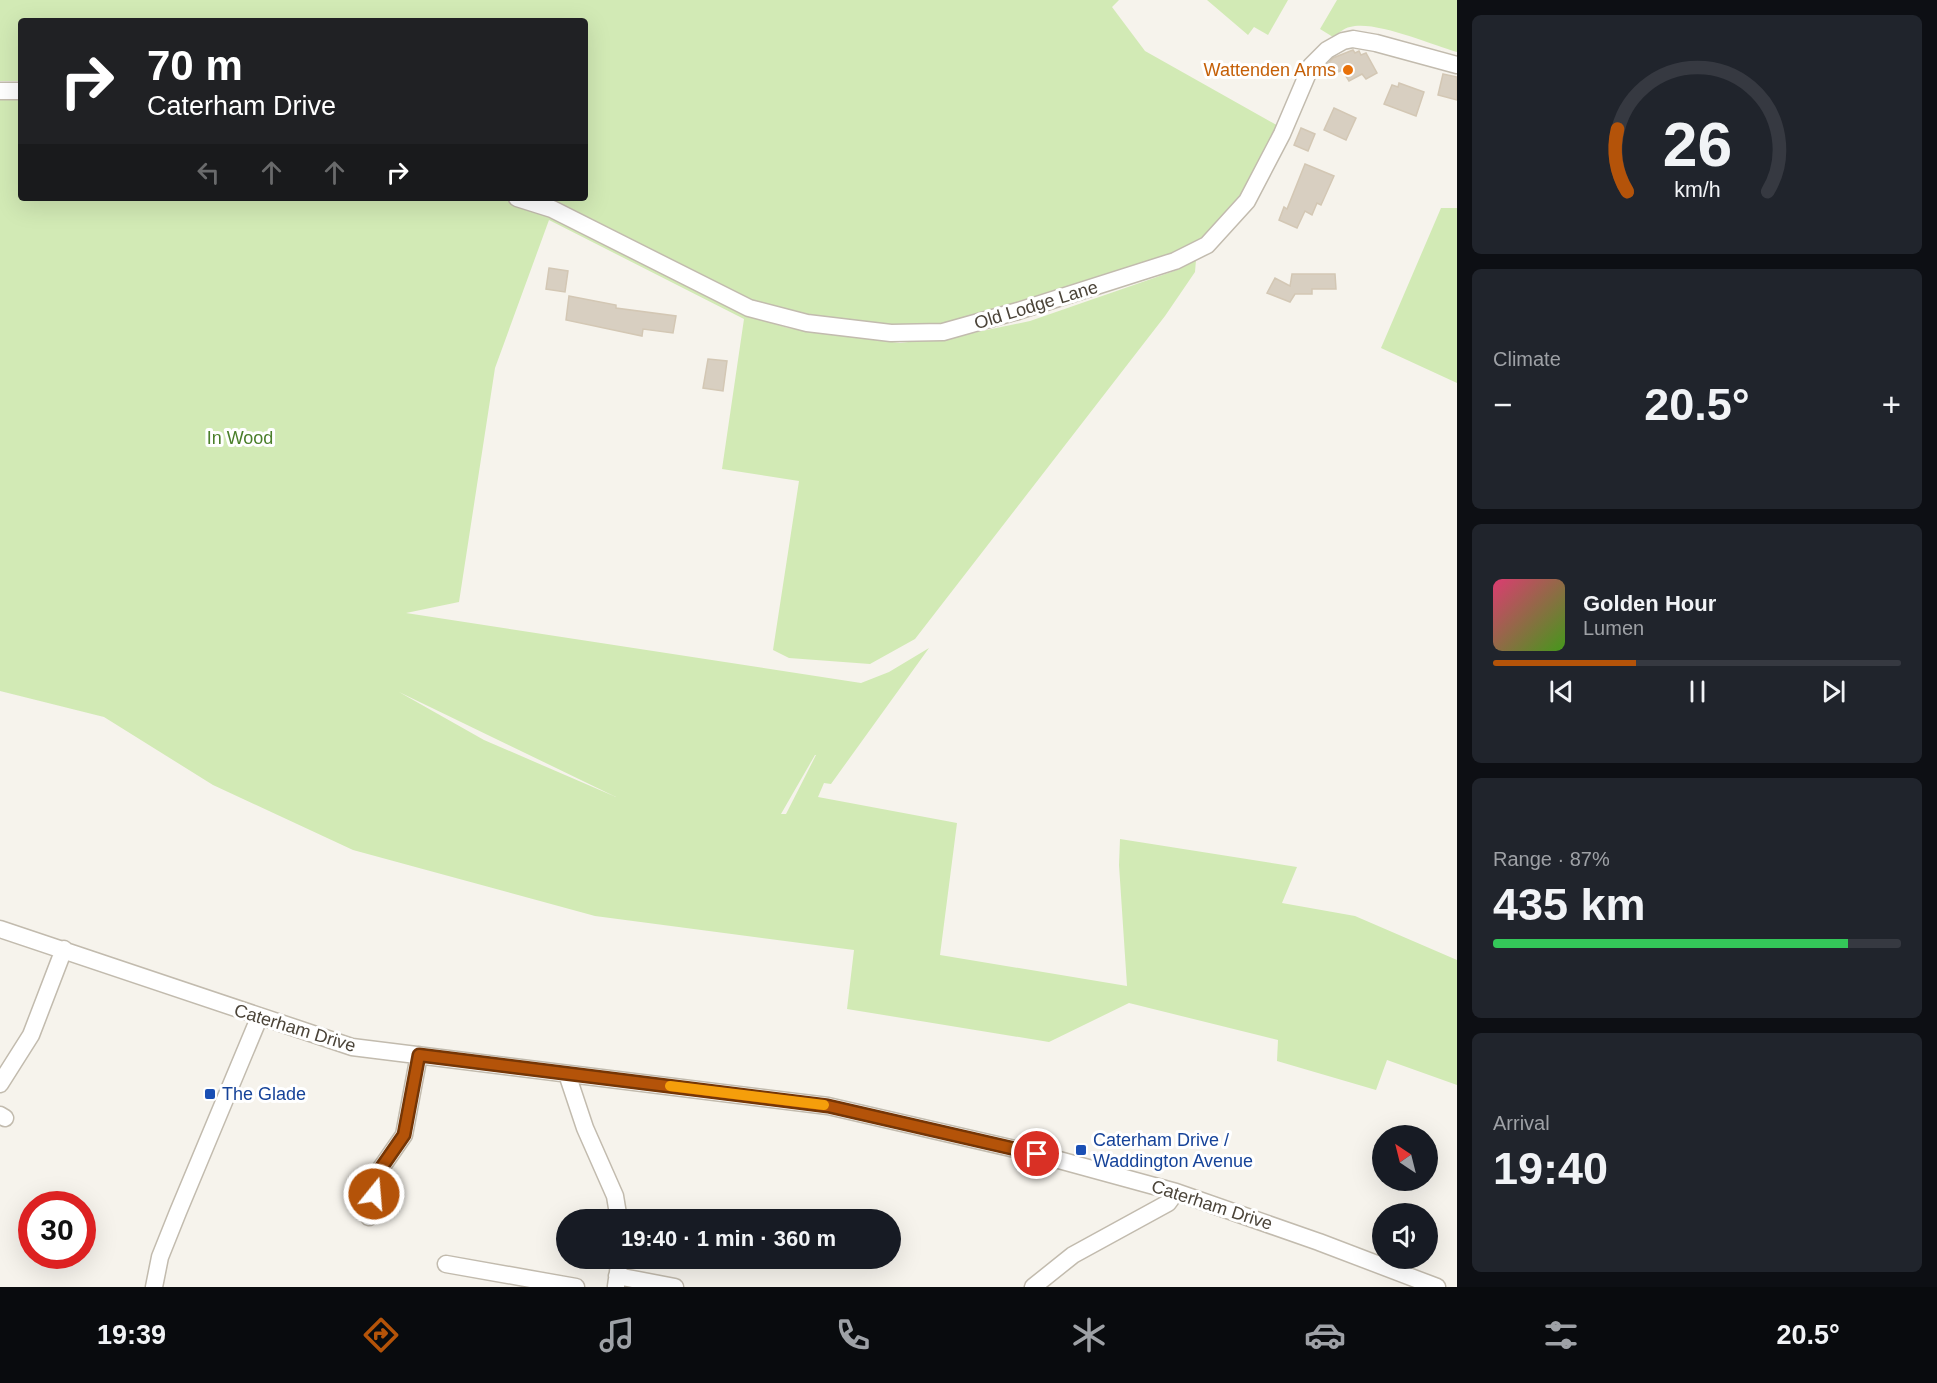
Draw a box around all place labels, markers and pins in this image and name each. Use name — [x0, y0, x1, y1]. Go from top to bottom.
place label: Wattenden Arms — [1204, 60, 1336, 80]
marker: Wattenden Arms — [1341, 63, 1355, 77]
place label: The Glade — [222, 1084, 306, 1104]
marker: The Glade — [203, 1087, 217, 1101]
pin — [1011, 1128, 1062, 1179]
place label: Caterham Drive / Waddington Avenue — [1093, 1130, 1253, 1171]
marker: Caterham Drive / Waddington Avenue — [1074, 1143, 1088, 1157]

